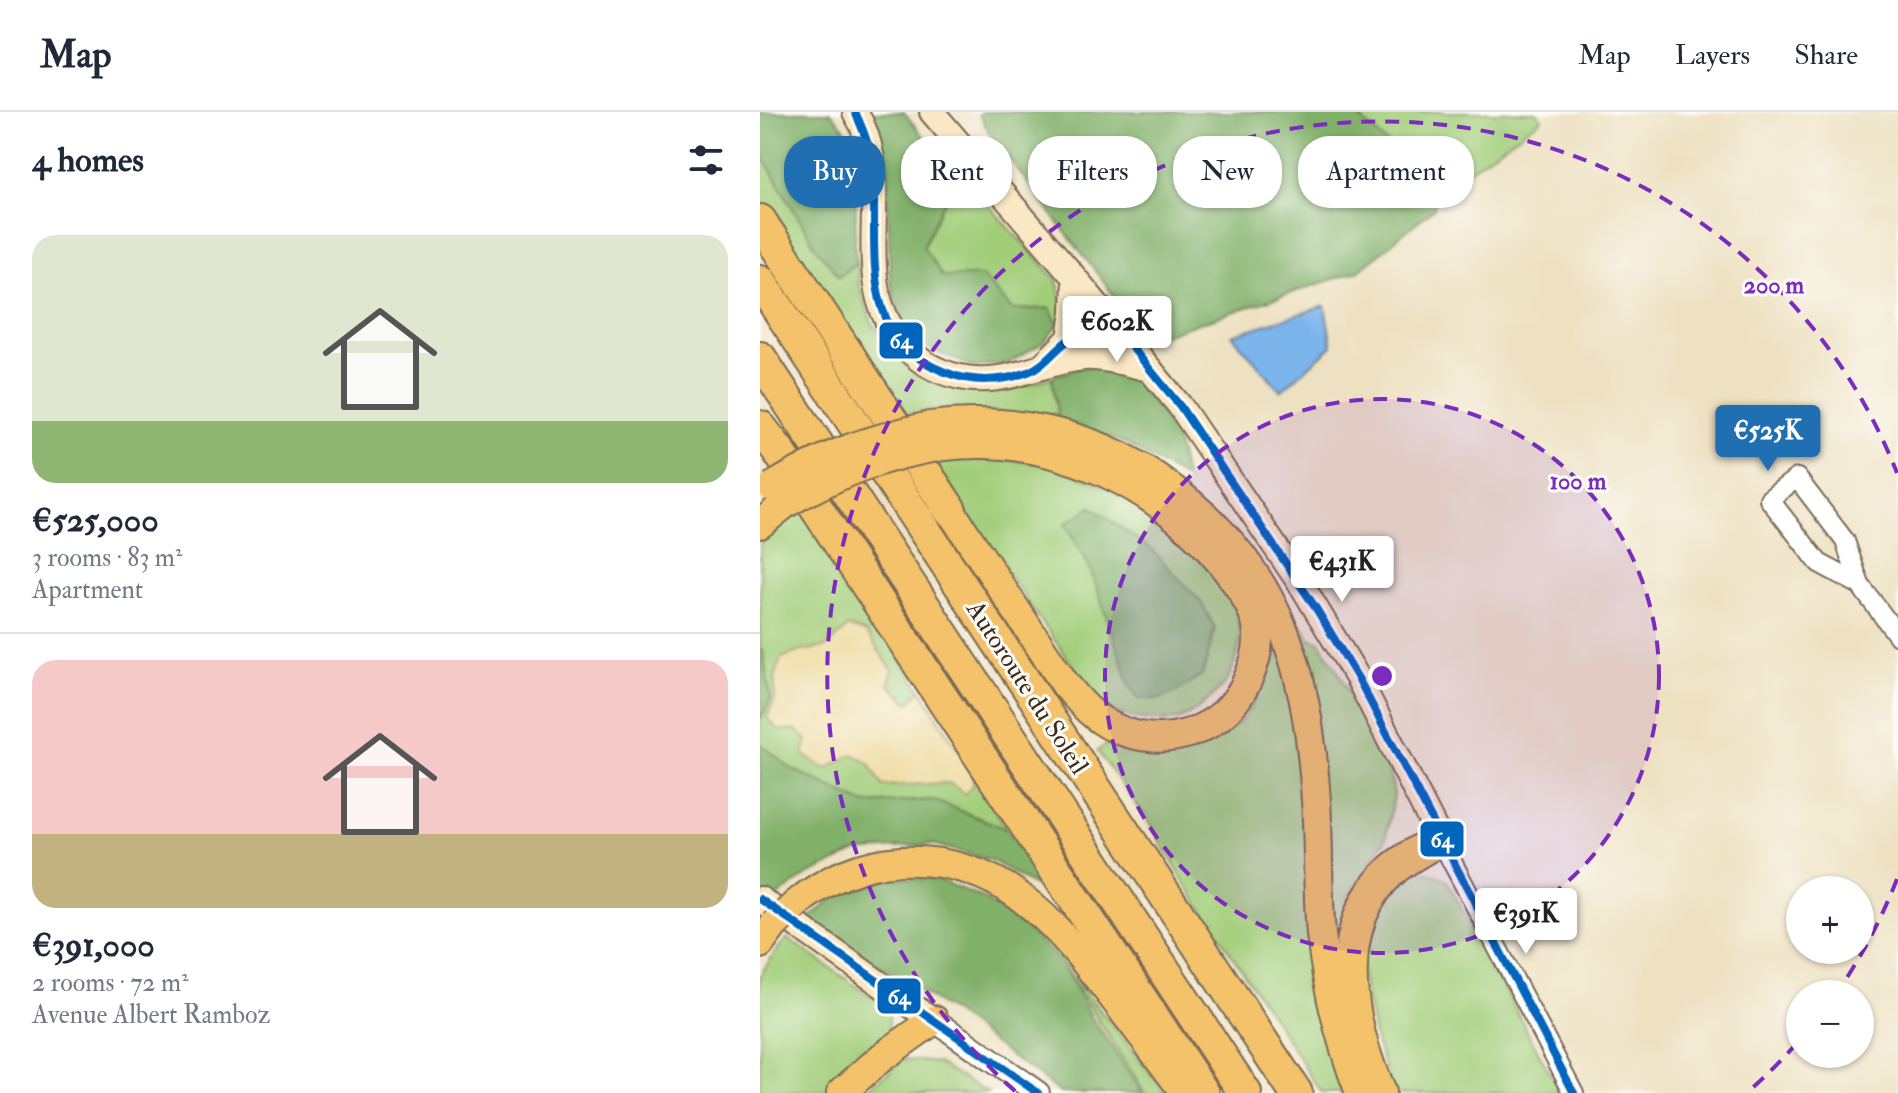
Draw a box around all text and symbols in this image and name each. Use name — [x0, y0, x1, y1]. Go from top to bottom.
text: Map — [40, 31, 111, 79]
text: Map — [1578, 38, 1631, 73]
text: Layers — [1675, 38, 1750, 73]
text: Share — [1794, 38, 1858, 73]
chip: Buy — [784, 136, 885, 208]
chip: Rent — [901, 136, 1012, 208]
chip: Filters — [1028, 136, 1157, 208]
chip: New — [1173, 136, 1282, 208]
chip: Apartment — [1298, 136, 1474, 208]
icon: filters — [684, 138, 728, 182]
text: 4 homes — [32, 139, 144, 182]
text: 200 m — [1744, 270, 1805, 301]
icon: home — [308, 287, 452, 431]
pin: €602K — [1061, 296, 1173, 364]
text: €602K — [1081, 306, 1154, 338]
line badge: 64 — [878, 321, 924, 360]
text: 64 — [890, 327, 915, 355]
pin: €525K — [1712, 405, 1824, 473]
text: €525K — [1733, 415, 1803, 447]
text: 100 m — [1550, 466, 1607, 497]
text: €525,000 — [32, 499, 159, 542]
pin: €431K — [1286, 536, 1398, 604]
text: 3 rooms · 83 m² — [32, 542, 182, 574]
text: €431K — [1309, 546, 1375, 578]
text: Apartment — [32, 574, 143, 606]
street label: Autoroute du Soleil — [959, 594, 1095, 781]
centre of rings — [1368, 662, 1396, 690]
icon: home — [308, 712, 452, 856]
line badge: 64 — [1419, 820, 1465, 858]
text: 64 — [1431, 826, 1456, 854]
map controls — [1786, 876, 1874, 1068]
button: + — [1786, 876, 1874, 964]
pin: €391K — [1470, 888, 1582, 956]
text: €391K — [1493, 898, 1559, 930]
text: €391,000 — [32, 924, 155, 967]
text: 2 rooms · 72 m² — [32, 967, 189, 999]
line badge: 64 — [876, 977, 922, 1015]
button: − — [1786, 980, 1874, 1068]
text: 64 — [888, 983, 913, 1011]
text: Avenue Albert Ramboz — [32, 999, 270, 1031]

